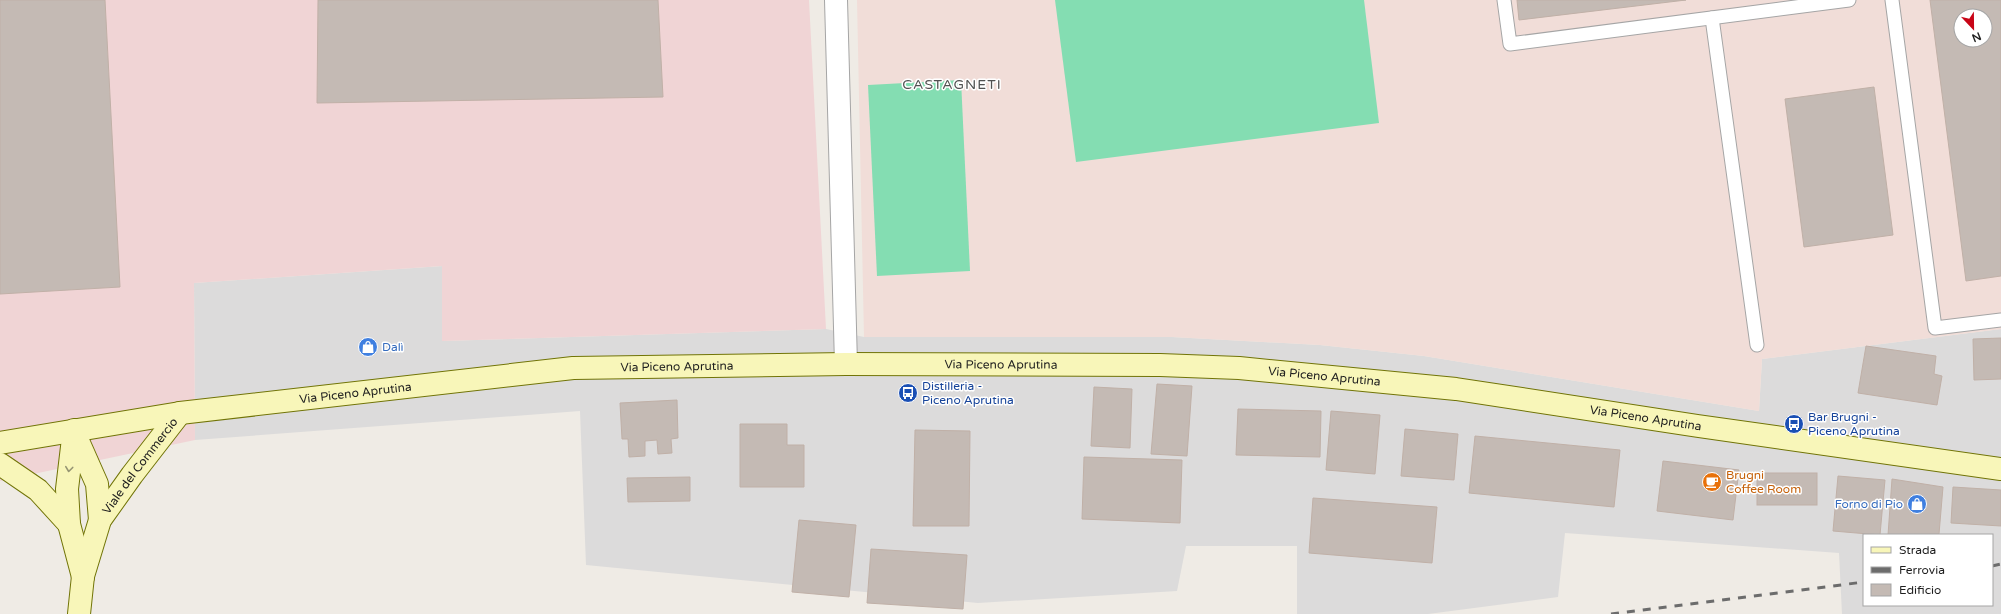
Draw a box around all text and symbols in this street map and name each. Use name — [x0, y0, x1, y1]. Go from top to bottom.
north arrow — [1953, 8, 1993, 48]
text: N — [1970, 29, 1983, 44]
district label: CASTAGNETI — [902, 76, 1002, 93]
shop icon: Dalì — [357, 336, 379, 358]
place label: Dalì — [382, 340, 404, 354]
street label: Via Piceno Aprutina — [944, 357, 1057, 372]
street label: Via Piceno Aprutina — [620, 359, 734, 374]
street label: Via Piceno Aprutina — [1268, 364, 1381, 389]
place label: Distilleria - Piceno Aprutina — [922, 379, 1014, 407]
street label: Via Piceno Aprutina — [298, 380, 412, 406]
bus stop icon: Distilleria - Piceno Aprutina — [897, 382, 919, 404]
street label: Via Piceno Aprutina — [1589, 403, 1702, 433]
place label: Bar Brugni - Piceno Aprutina — [1808, 410, 1900, 438]
bus stop icon: Bar Brugni - Piceno Aprutina — [1783, 413, 1805, 435]
street label: Viale del Commercio — [99, 415, 181, 517]
one-way arrow — [65, 466, 74, 472]
place label: Brugni Coffee Room — [1726, 468, 1801, 496]
cafe icon: Brugni Coffee Room — [1701, 471, 1723, 493]
shop icon: Forno di Pio — [1906, 493, 1928, 515]
place label: Forno di Pio — [1835, 497, 1903, 511]
legend — [1863, 534, 1993, 606]
text: Strada — [1899, 543, 1936, 557]
text: Ferrovia — [1899, 563, 1945, 577]
text: Edificio — [1899, 583, 1941, 597]

